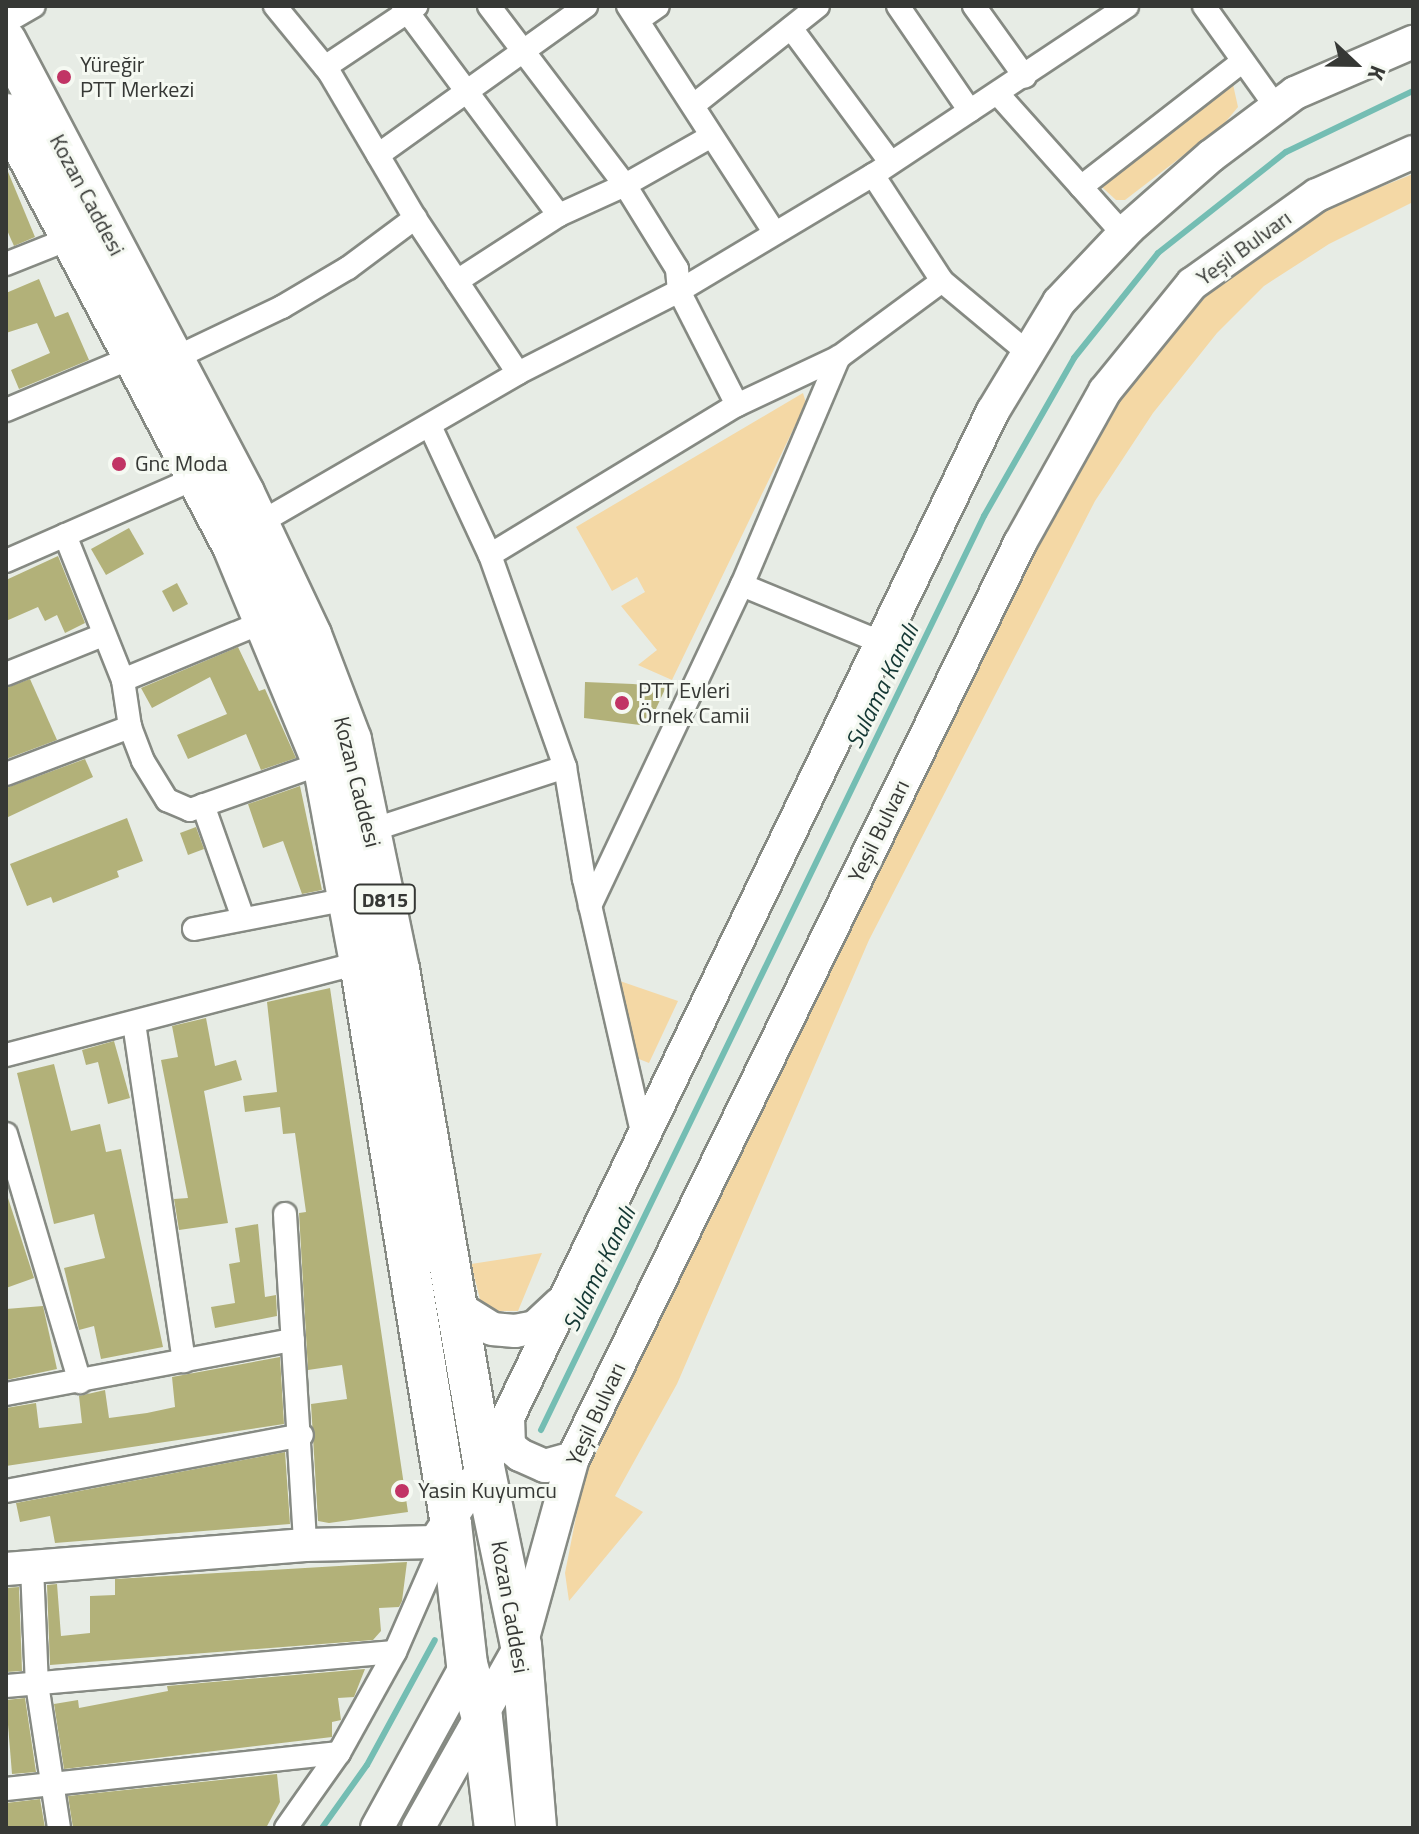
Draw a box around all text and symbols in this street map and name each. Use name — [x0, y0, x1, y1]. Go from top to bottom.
north arrow — [1315, 24, 1395, 104]
place label: Yüreğir PTT Merkezi — [80, 51, 194, 102]
text: K — [1359, 61, 1395, 85]
marker: Yüreğir PTT Merkezi — [55, 68, 73, 86]
street label: Kozan Caddesi — [44, 130, 130, 260]
street label: Yeşil Bulvarı — [1192, 205, 1296, 291]
place label: Gnc Moda — [135, 451, 227, 477]
marker: Gnc Moda — [110, 455, 128, 473]
water label: Sulama Kanalı — [839, 619, 925, 753]
place label: PTT Evleri Örnek Camii — [638, 677, 749, 728]
marker: PTT Evleri Örnek Camii — [613, 694, 631, 712]
street label: Kozan Caddesi — [328, 714, 386, 850]
street label: Yeşil Bulvarı — [843, 776, 915, 886]
road number: D815 — [353, 883, 417, 915]
water label: Sulama Kanalı — [556, 1202, 642, 1336]
street label: Yeşil Bulvarı — [561, 1358, 631, 1470]
place label: Yasin Kuyumcu — [418, 1478, 557, 1504]
marker: Yasin Kuyumcu — [393, 1482, 411, 1500]
street label: Kozan Caddesi — [485, 1539, 535, 1675]

